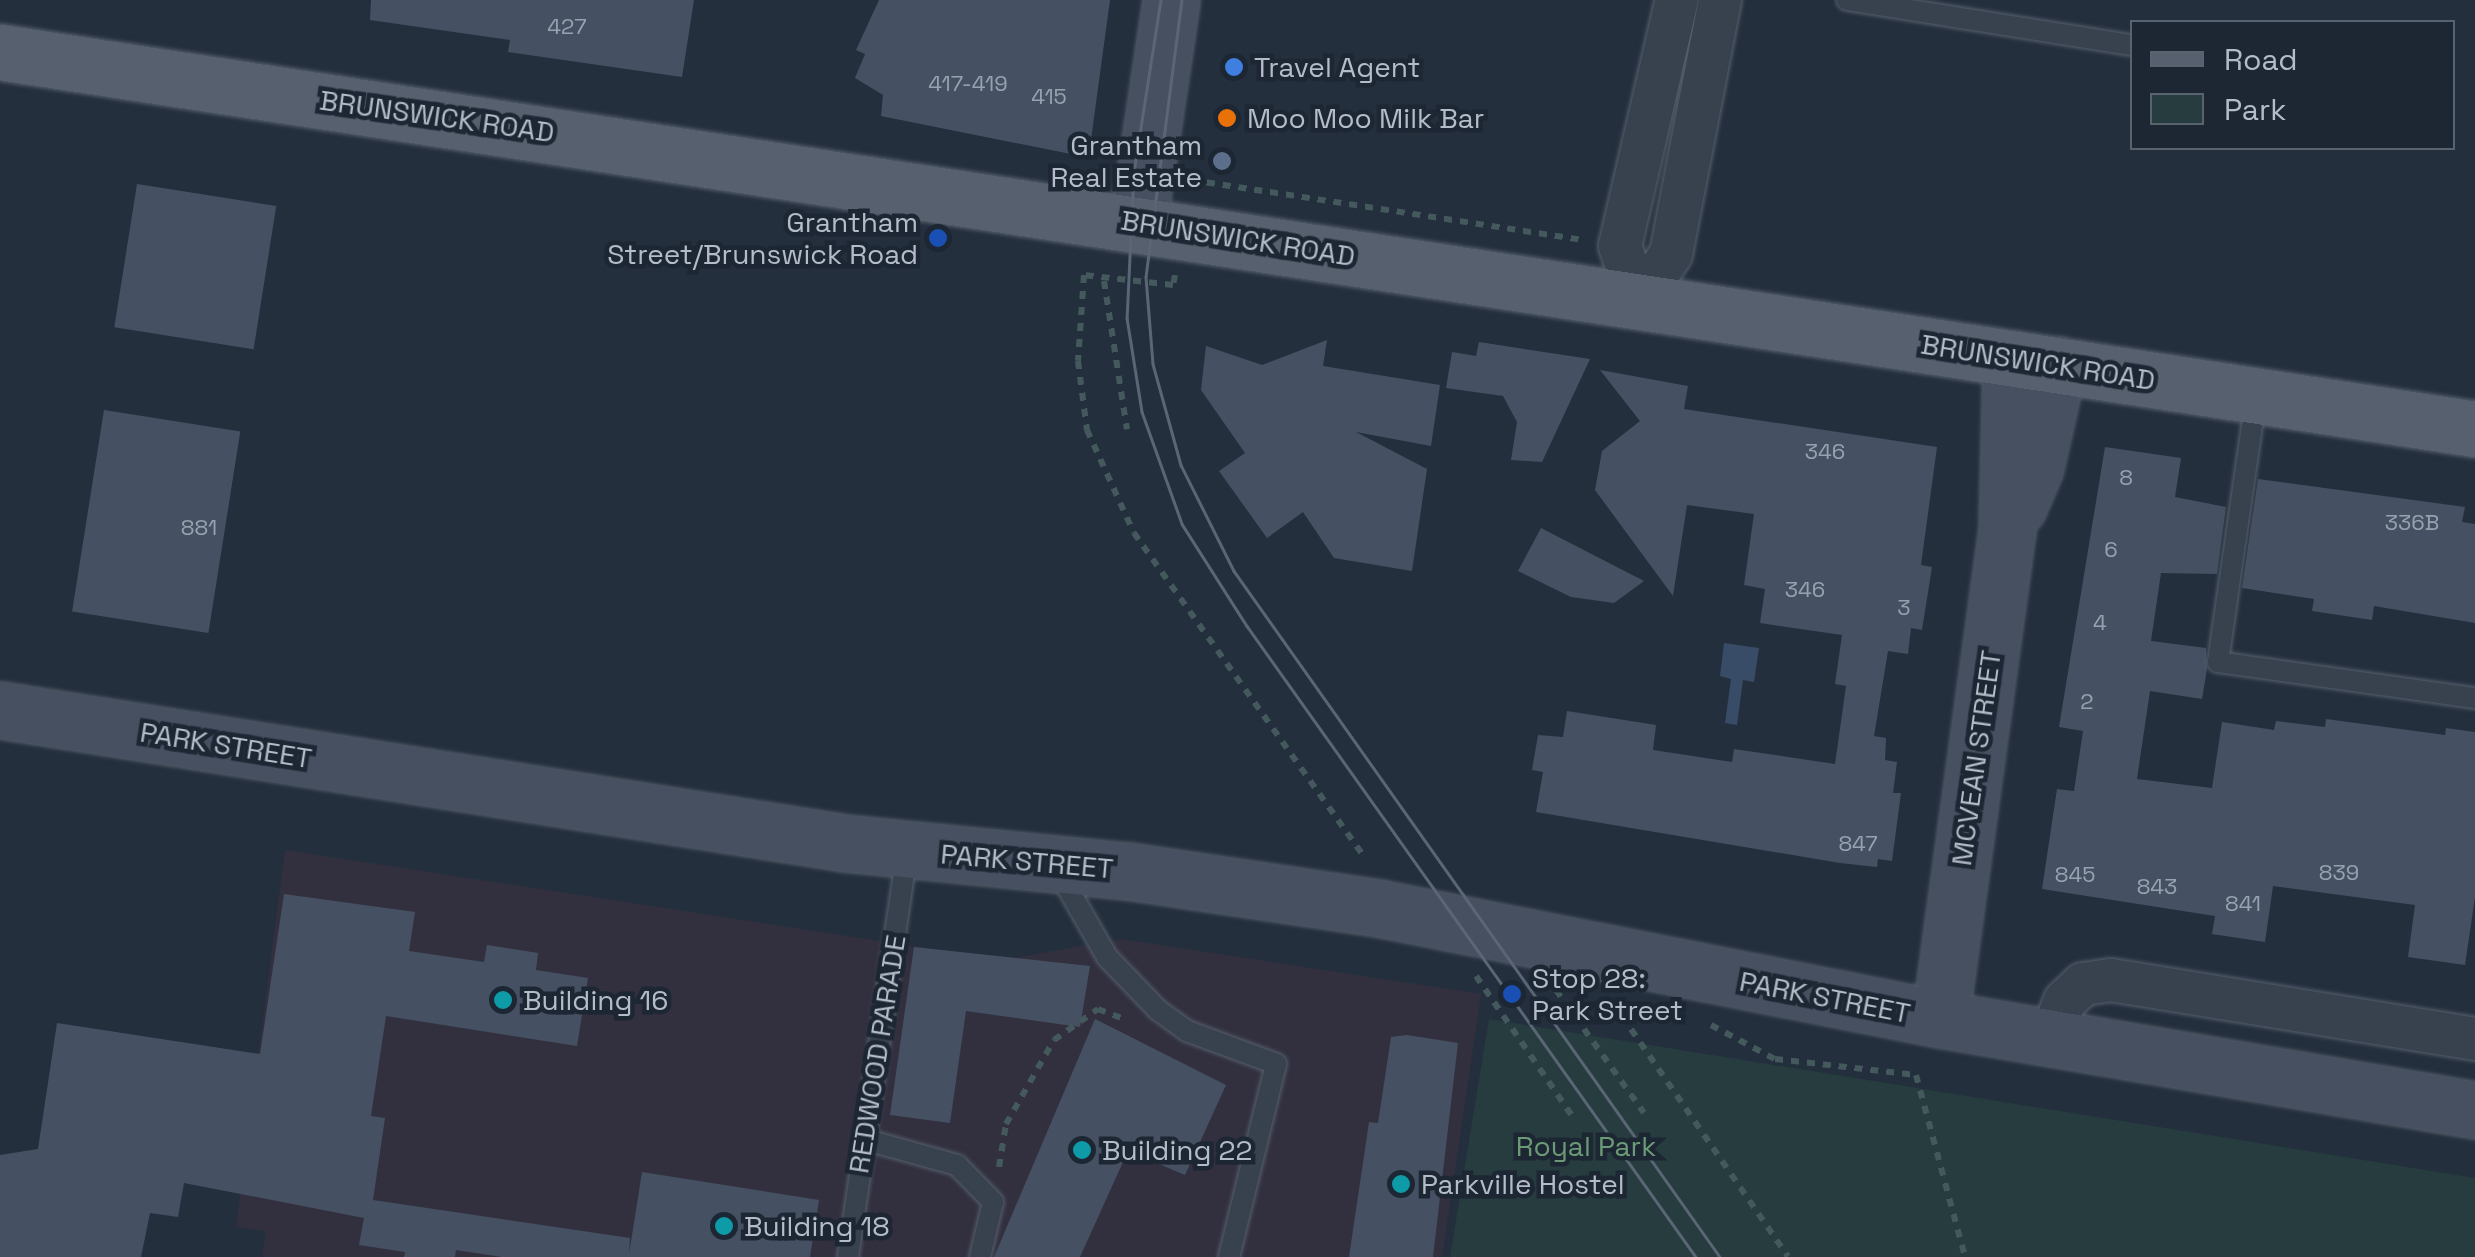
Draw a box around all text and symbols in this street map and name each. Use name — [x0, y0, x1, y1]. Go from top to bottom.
house number: 427 — [547, 14, 587, 40]
legend — [2130, 20, 2455, 150]
text: Road — [2224, 40, 2298, 79]
place label: Travel Agent — [1254, 50, 1421, 84]
marker: Travel Agent — [1223, 56, 1245, 78]
house number: 417-419 — [928, 71, 1008, 97]
street label: BRUNSWICK ROAD — [318, 83, 556, 149]
house number: 415 — [1031, 84, 1067, 110]
text: Park — [2224, 90, 2286, 129]
place label: Moo Moo Milk Bar — [1247, 101, 1484, 135]
marker: Moo Moo Milk Bar — [1216, 107, 1238, 129]
place label: Grantham Real Estate — [1050, 128, 1202, 194]
marker: Grantham Real Estate — [1211, 150, 1233, 172]
street label: BRUNSWICK ROAD — [1119, 203, 1357, 273]
place label: Grantham Street/Brunswick Road — [607, 205, 918, 271]
marker: Grantham Street/Brunswick Road — [927, 227, 949, 249]
street label: BRUNSWICK ROAD — [1919, 327, 2157, 397]
house number: 346 — [1805, 439, 1845, 465]
house number: 8 — [2119, 465, 2133, 491]
house number: 336B — [2385, 510, 2439, 536]
house number: 881 — [181, 515, 217, 541]
house number: 6 — [2104, 537, 2118, 563]
house number: 346 — [1785, 577, 1825, 603]
house number: 3 — [1897, 595, 1911, 621]
house number: 4 — [2093, 610, 2107, 636]
street label: MCVEAN STREET — [1944, 648, 2008, 868]
house number: 2 — [2080, 689, 2094, 715]
street label: PARK STREET — [138, 715, 314, 775]
house number: 847 — [1838, 831, 1878, 857]
street label: PARK STREET — [939, 837, 1115, 885]
house number: 839 — [2319, 860, 2359, 886]
house number: 845 — [2055, 862, 2095, 888]
house number: 843 — [2137, 874, 2177, 900]
house number: 841 — [2225, 891, 2261, 917]
street label: REDWOOD PARADE — [842, 932, 912, 1176]
place label: Stop 28: Park Street — [1532, 961, 1683, 1027]
street label: PARK STREET — [1737, 964, 1913, 1030]
place label: Building 16 — [523, 983, 668, 1017]
marker: Stop 28: Park Street — [1501, 983, 1523, 1005]
marker: Building 16 — [492, 989, 514, 1011]
park label: Royal Park — [1516, 1129, 1656, 1163]
place label: Building 22 — [1102, 1133, 1252, 1167]
marker: Building 22 — [1071, 1139, 1093, 1161]
place label: Parkville Hostel — [1421, 1167, 1625, 1201]
marker: Parkville Hostel — [1390, 1173, 1412, 1195]
place label: Building 18 — [744, 1209, 890, 1243]
marker: Building 18 — [713, 1215, 735, 1237]

